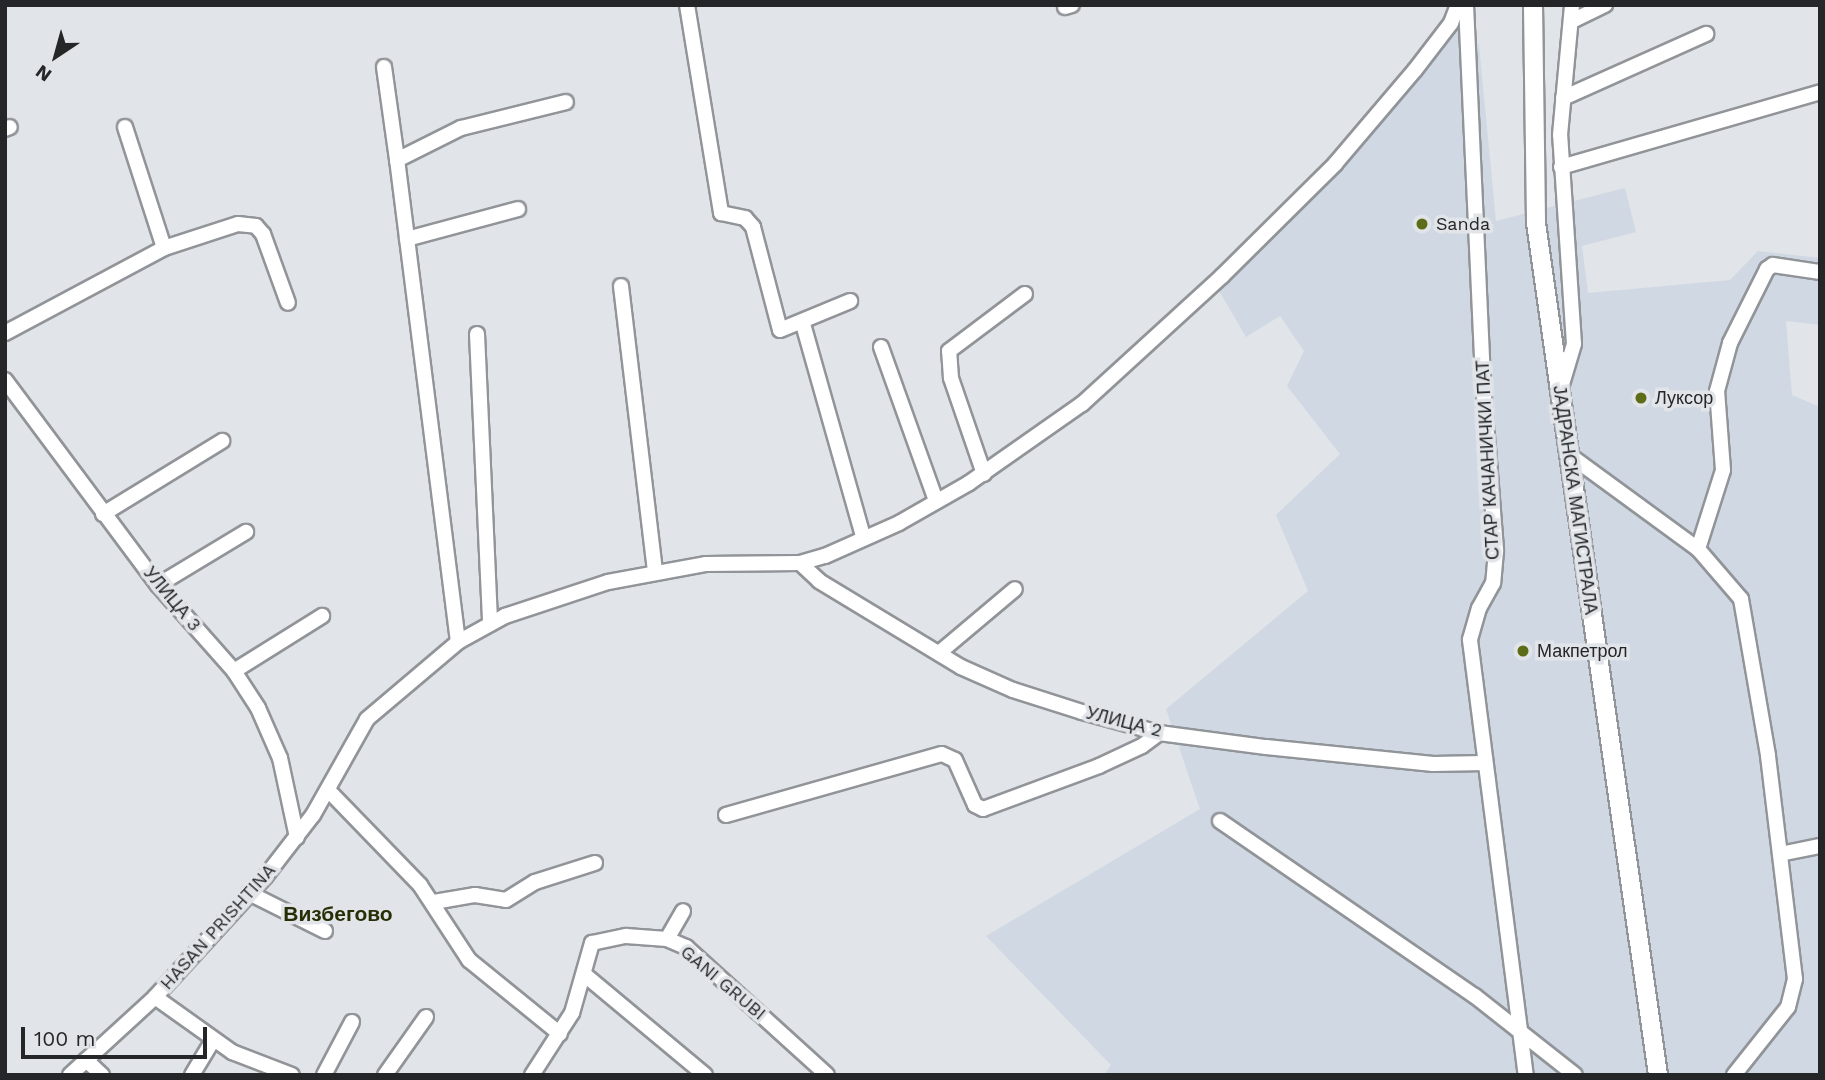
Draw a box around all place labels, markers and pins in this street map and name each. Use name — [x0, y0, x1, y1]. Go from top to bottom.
place label: Sanda — [1436, 213, 1490, 235]
marker: Sanda — [1414, 216, 1430, 232]
place label: Луксор — [1655, 387, 1713, 409]
marker: Луксор — [1633, 390, 1649, 406]
place label: Макпетрол — [1537, 640, 1628, 662]
marker: Макпетрол — [1515, 643, 1531, 659]

